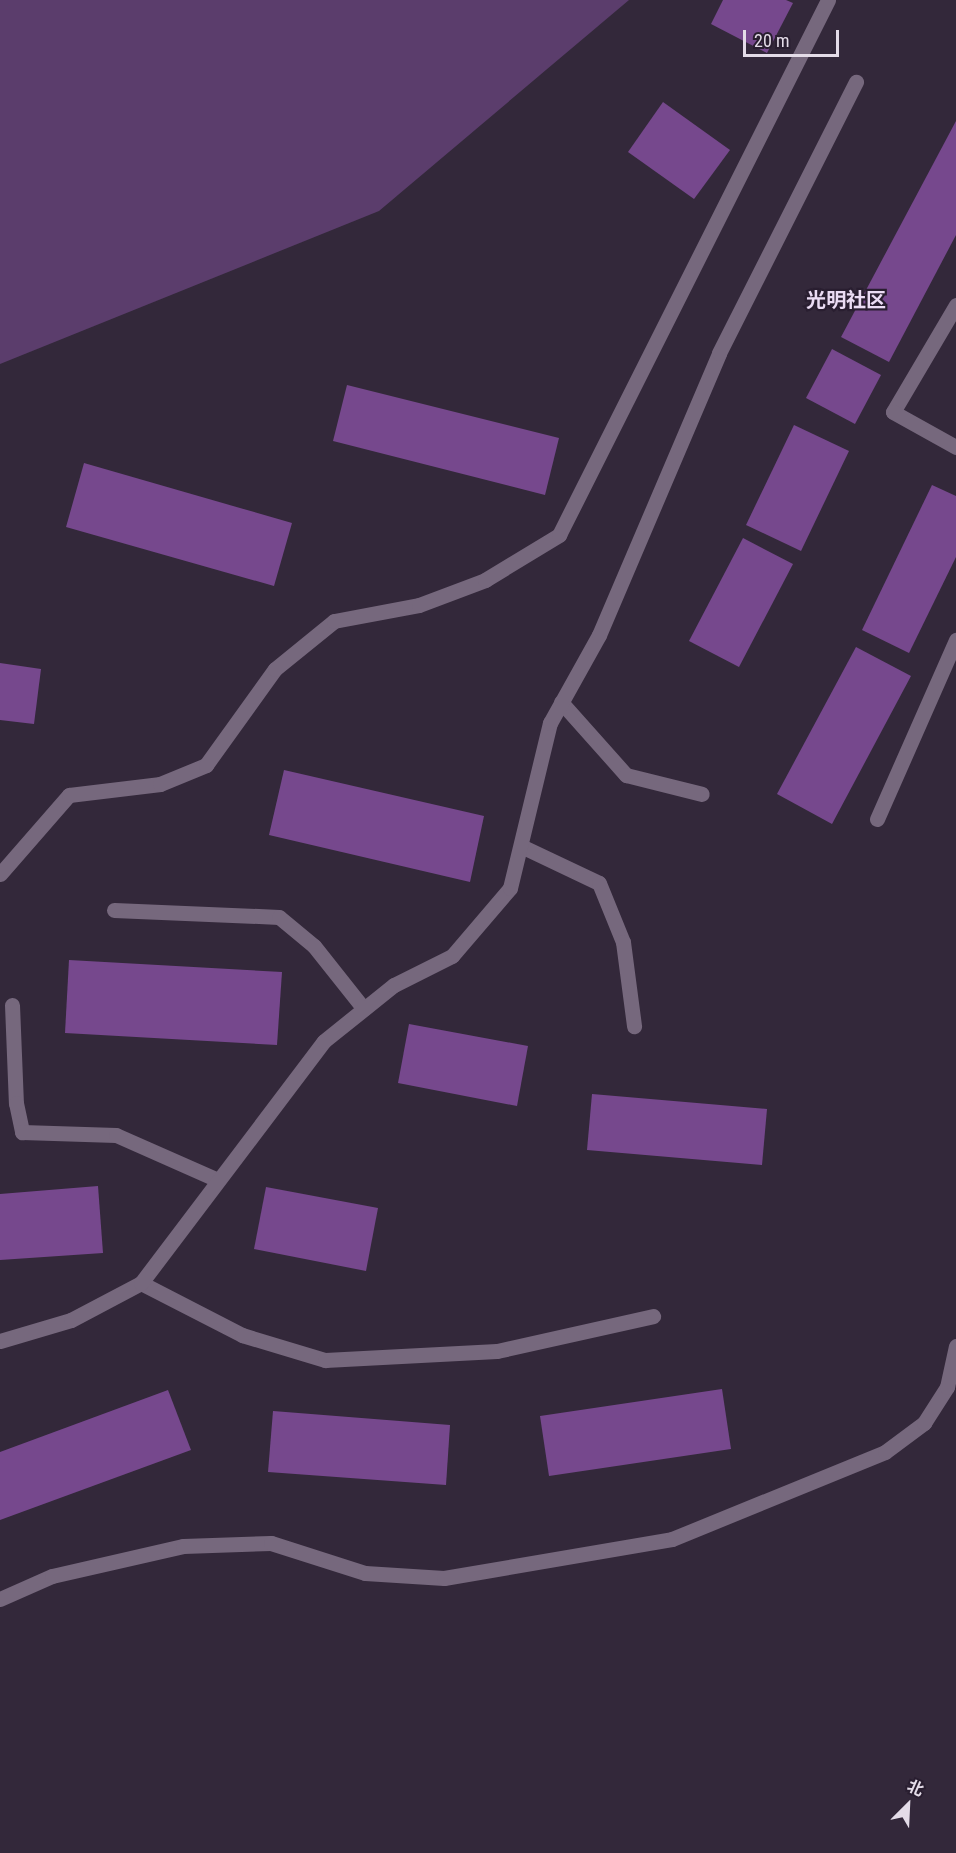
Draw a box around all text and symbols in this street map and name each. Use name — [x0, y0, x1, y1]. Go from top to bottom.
scale bar — [746, 18, 842, 56]
text: 20 m — [754, 30, 789, 51]
district label: 光明社区 — [806, 288, 886, 312]
north arrow — [878, 1775, 938, 1835]
text: 北 — [904, 1776, 927, 1800]

